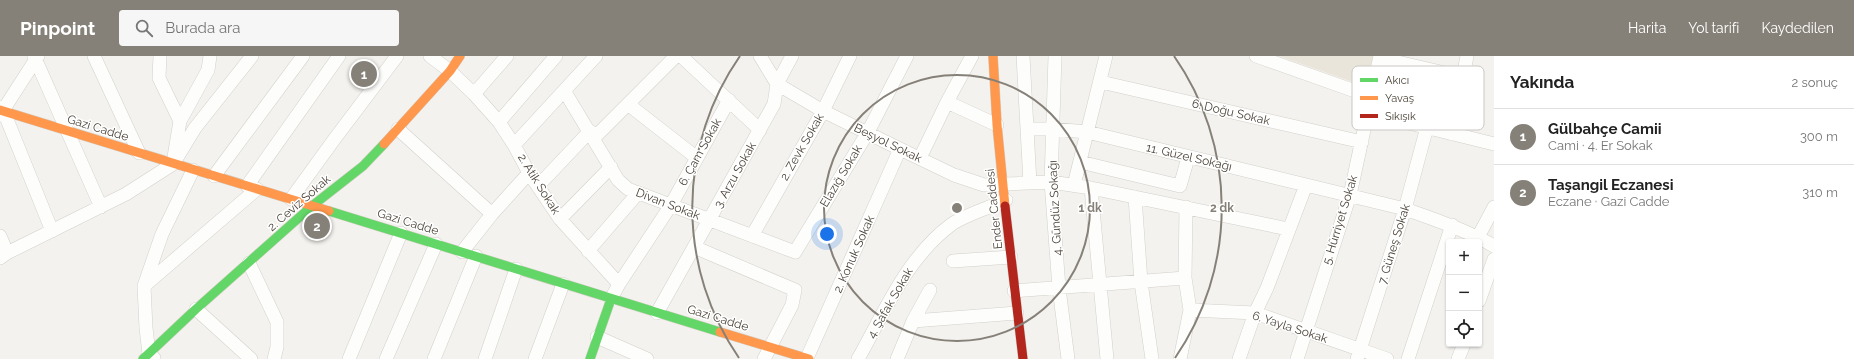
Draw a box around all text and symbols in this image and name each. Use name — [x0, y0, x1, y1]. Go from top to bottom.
search box — [119, 10, 399, 46]
text: Pinpoint — [20, 17, 95, 39]
icon: search — [133, 17, 155, 39]
text: Burada ara — [165, 19, 241, 37]
text: Harita — [1628, 20, 1666, 36]
text: Yol tarifi — [1688, 20, 1739, 36]
text: Kaydedilen — [1761, 20, 1834, 36]
pin: 1 — [351, 59, 377, 89]
legend — [1352, 66, 1484, 130]
text: Yakında — [1510, 72, 1574, 92]
text: Akıcı — [1385, 74, 1409, 87]
text: 2 sonuç — [1791, 75, 1838, 90]
text: Yavaş — [1385, 92, 1414, 105]
street label: 6. Doğu Sokak — [1191, 96, 1272, 128]
street label: 2. Zevk Sokak — [777, 110, 827, 183]
text: Sıkışık — [1385, 110, 1416, 123]
street label: Gazi Cadde — [66, 112, 130, 144]
street label: 6. Çam Sokak — [676, 115, 725, 188]
text: Gülbahçe Camii — [1548, 120, 1662, 138]
street label: Beşyol Sokak — [852, 121, 925, 166]
text: 1 — [1520, 129, 1526, 144]
text: 300 m — [1800, 129, 1838, 144]
text: Cami · 4. Er Sokak — [1548, 138, 1653, 153]
street label: 3. Arzu Sokak — [711, 139, 759, 211]
street label: 11. Güzel Sokağı — [1145, 140, 1233, 174]
street label: Elazığ Sokak — [817, 142, 865, 210]
street label: 2. Atik Sokak — [515, 151, 563, 217]
street label: 4. Gündüz Sokağı — [1046, 160, 1064, 256]
street label: Ender Caddesi — [983, 168, 1005, 250]
street label: 2. Ceviz Sokak — [265, 172, 333, 234]
street label: 5. Hürriyet Sokak — [1320, 173, 1360, 266]
text: Taşangil Eczanesi — [1548, 176, 1674, 194]
street label: Divan Sokak — [634, 185, 703, 223]
text: 2 — [1519, 185, 1527, 200]
text: 310 m — [1802, 185, 1838, 200]
text: Eczane · Gazi Cadde — [1548, 194, 1669, 209]
centre of rings — [950, 201, 964, 215]
text: 1 dk — [1078, 201, 1102, 215]
text: 2 dk — [1210, 201, 1234, 215]
street label: 7. Güneş Sokak — [1375, 202, 1413, 286]
street label: Gazi Cadde — [376, 206, 440, 238]
pin: 2 — [304, 211, 330, 241]
street label: 2. Konuk Sokak — [831, 213, 878, 295]
your location — [817, 224, 837, 244]
map controls — [1446, 239, 1482, 347]
button: + — [1446, 239, 1482, 275]
street label: 4. Şafak Sokak — [864, 265, 916, 341]
button: − — [1446, 275, 1482, 311]
street label: Gazi Cadde — [686, 302, 750, 334]
street label: 6. Yayla Sokak — [1251, 308, 1330, 346]
button: locate — [1446, 311, 1482, 347]

